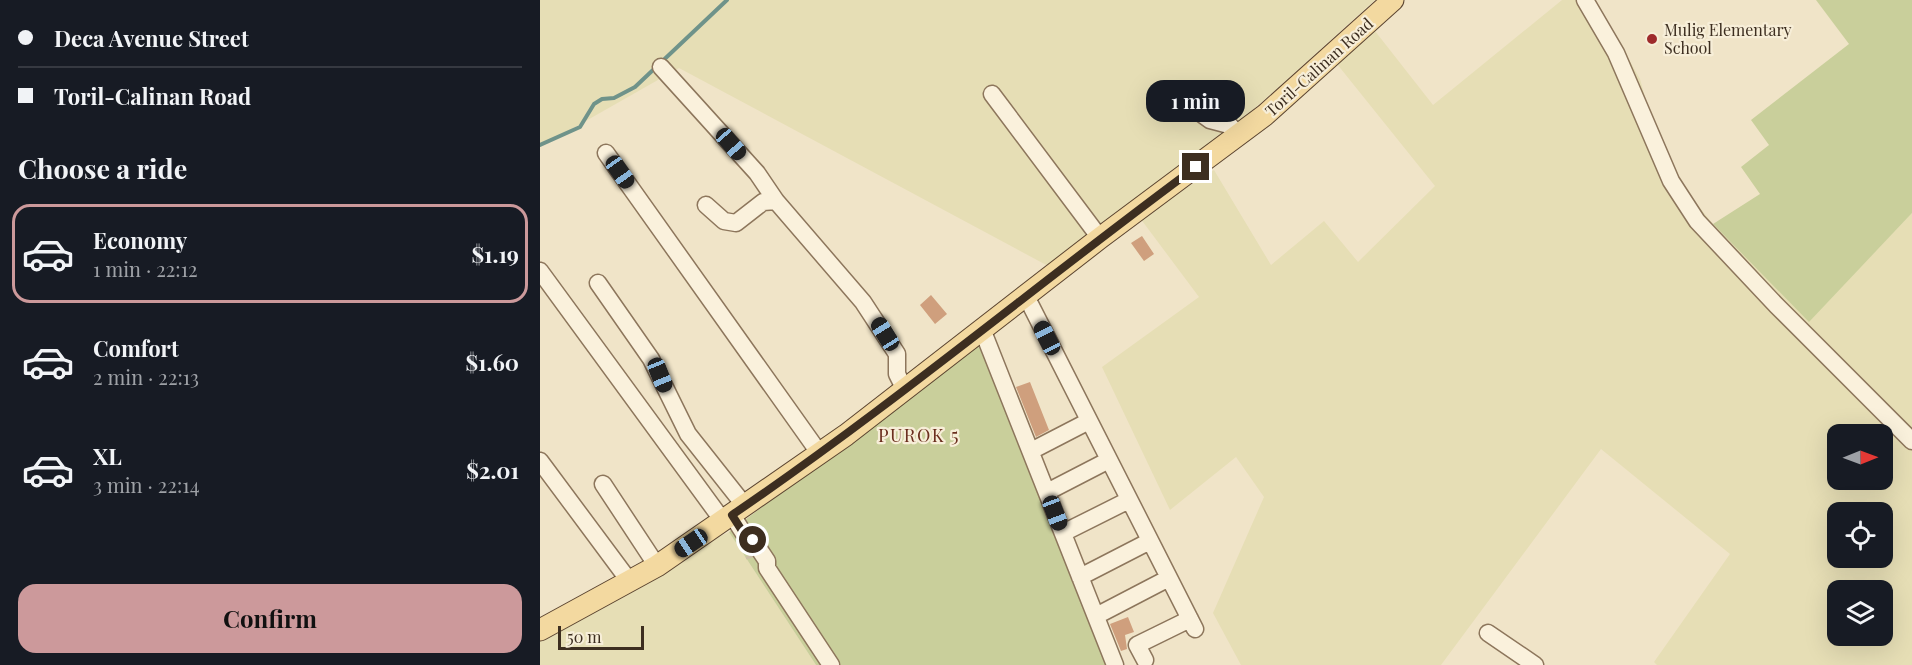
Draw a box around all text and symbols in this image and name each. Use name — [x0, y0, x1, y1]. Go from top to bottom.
street label: Toril-Calinan Road — [1260, 13, 1377, 121]
place label: Mulig Elementary School — [1664, 19, 1792, 58]
text: Deca Avenue Street — [54, 23, 249, 53]
marker: Mulig Elementary School — [1645, 32, 1659, 46]
callout: 1 min — [1146, 80, 1246, 122]
text: Toril-Calinan Road — [54, 81, 251, 111]
text: 1 min — [1171, 87, 1220, 114]
car — [712, 125, 750, 163]
text: Choose a ride — [18, 150, 187, 186]
car — [602, 152, 638, 192]
route end — [1182, 153, 1209, 180]
text: Economy — [93, 225, 187, 255]
icon: car — [21, 227, 75, 281]
text: $1.19 — [471, 239, 519, 269]
text: 1 min · 22:12 — [93, 255, 198, 282]
car — [868, 314, 902, 354]
car — [1031, 318, 1063, 358]
text: Comfort — [93, 333, 179, 363]
icon: car — [21, 335, 75, 389]
text: $1.60 — [465, 347, 519, 377]
car — [645, 355, 675, 395]
text: 2 min · 22:13 — [93, 363, 199, 390]
district label: PUROK 5 — [878, 423, 960, 447]
north arrow — [1827, 424, 1893, 490]
map controls — [1827, 424, 1893, 646]
text: XL — [93, 441, 122, 471]
icon: car — [21, 443, 75, 497]
text: $2.01 — [466, 455, 519, 485]
text: 3 min · 22:14 — [93, 471, 200, 498]
car — [1040, 493, 1070, 533]
button: locate — [1827, 502, 1893, 568]
car — [671, 525, 711, 561]
route start — [739, 526, 766, 553]
button: layers — [1827, 580, 1893, 646]
button: Confirm — [18, 584, 522, 653]
scale bar — [558, 623, 644, 650]
text: 50 m — [567, 626, 601, 647]

